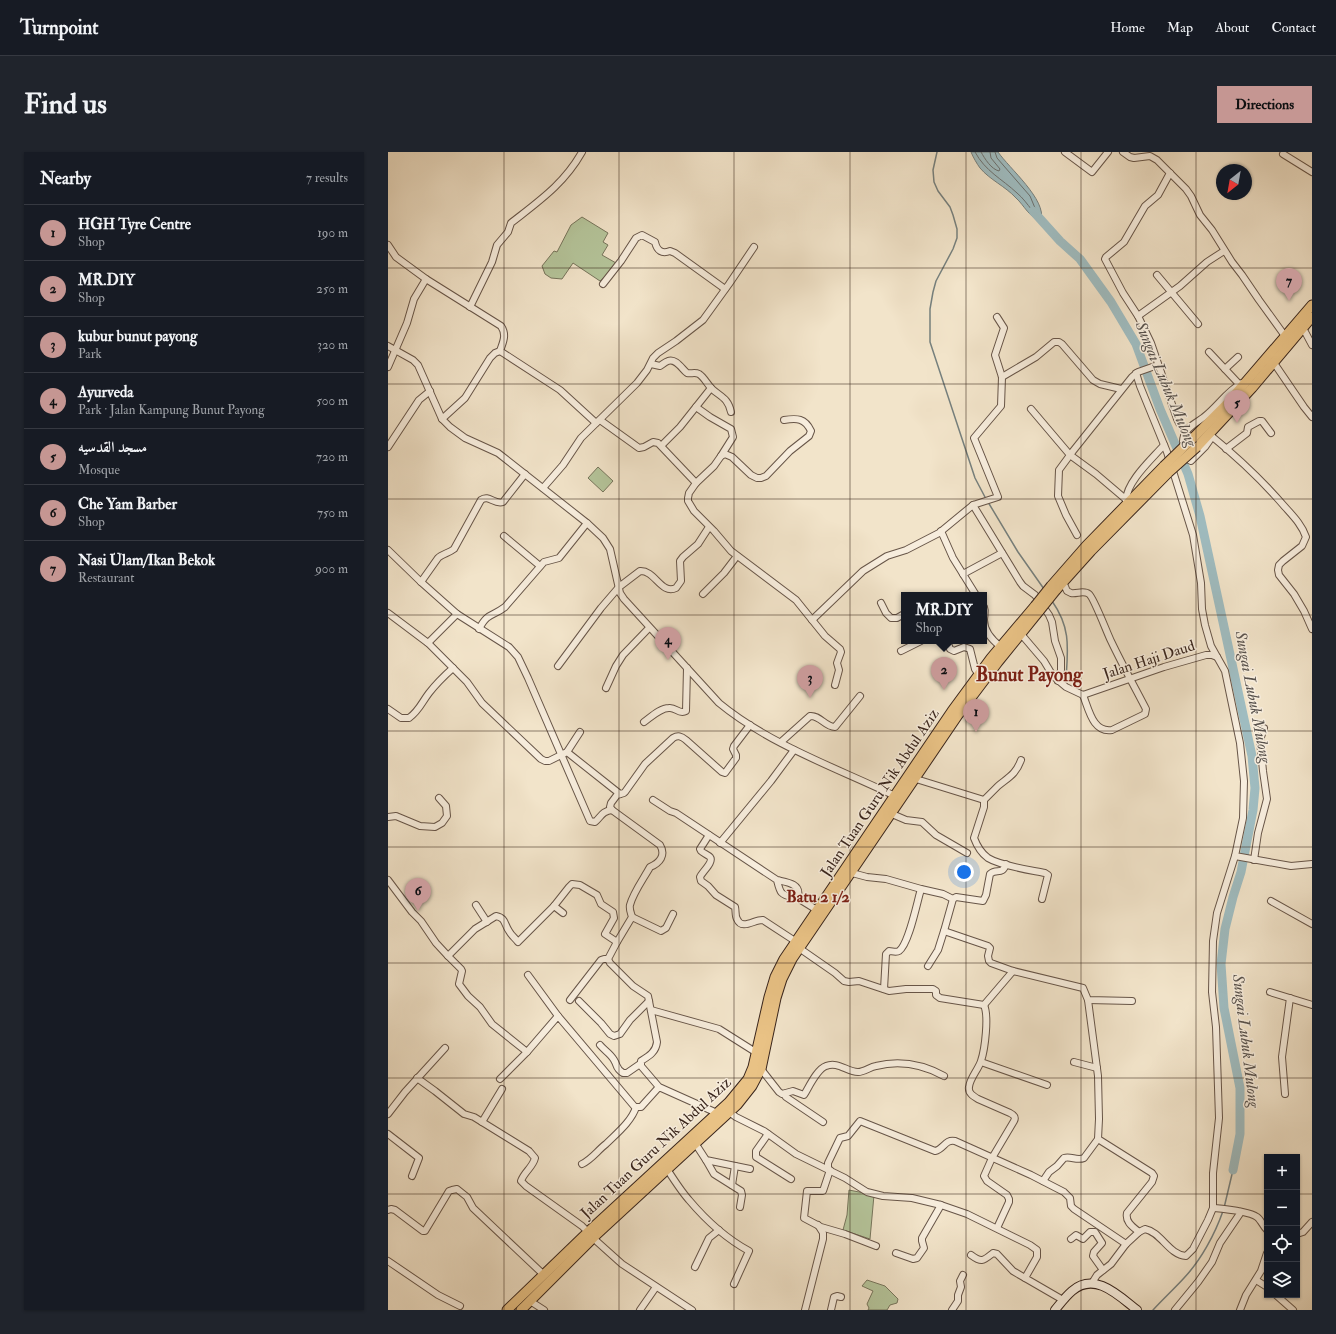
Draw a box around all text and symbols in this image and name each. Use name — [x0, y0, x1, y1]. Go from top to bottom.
text: Turnpoint — [20, 16, 98, 40]
text: Home — [1110, 19, 1145, 36]
text: Map — [1167, 19, 1193, 36]
text: About — [1215, 19, 1249, 36]
text: Contact — [1271, 19, 1316, 36]
button: Directions — [1217, 86, 1312, 123]
text: Find us — [24, 87, 107, 122]
north arrow — [1216, 164, 1252, 200]
text: Nearby — [40, 168, 91, 189]
text: 7 results — [306, 170, 348, 186]
text: HGH Tyre Centre — [78, 215, 191, 234]
text: 1 — [51, 225, 55, 241]
text: 190 m — [317, 225, 348, 241]
text: Shop — [78, 234, 105, 250]
pin: 7 — [1276, 268, 1302, 301]
text: MR.DIY — [78, 271, 135, 290]
text: 2 — [50, 281, 56, 297]
text: 250 m — [316, 281, 348, 297]
text: Shop — [78, 290, 105, 306]
water label: Sungai Lubuk Mulong — [1130, 317, 1202, 451]
text: kubur bunut payong — [78, 327, 197, 346]
text: 3 — [51, 337, 56, 353]
text: 320 m — [317, 337, 348, 353]
text: Park — [78, 346, 102, 362]
text: Ayurveda — [78, 383, 133, 402]
pin: 5 — [1224, 390, 1250, 423]
text: 4 — [49, 393, 57, 409]
text: 500 m — [316, 393, 348, 409]
text: Park · Jalan Kampung Bunut Payong — [78, 402, 265, 418]
text: مسجد القدسيه — [78, 438, 147, 457]
text: 5 — [50, 449, 56, 465]
text: 720 m — [316, 449, 348, 465]
text: Mosque — [78, 462, 120, 478]
text: Che Yam Barber — [78, 495, 177, 514]
text: 6 — [50, 505, 56, 521]
text: 750 m — [317, 505, 348, 521]
text: Shop — [78, 514, 105, 530]
text: Nasi Ulam/Ikan Bekok — [78, 551, 215, 570]
text: 7 — [50, 561, 56, 577]
text: 900 m — [315, 561, 348, 577]
text: Restaurant — [78, 570, 134, 586]
popup — [901, 592, 987, 644]
text: MR.DIY — [916, 601, 972, 620]
text: Shop — [916, 620, 942, 636]
pin: 4 — [655, 627, 681, 660]
water label: Sungai Lubuk Mulong — [1230, 628, 1276, 766]
street label: Jalan Haji Daud — [1100, 636, 1198, 685]
pin: 2 — [931, 657, 957, 690]
district label: Bunut Payong — [976, 663, 1083, 688]
pin: 3 — [797, 665, 823, 698]
pin: 1 — [963, 699, 989, 732]
street label: Jalan Tuan Guru Nik Abdul Aziz — [816, 705, 944, 882]
your location — [954, 862, 974, 882]
pin: 6 — [405, 878, 431, 911]
district label: Batu 2 1/2 — [786, 887, 850, 907]
water label: Sungai Lubuk Mulong — [1228, 972, 1264, 1110]
street label: Jalan Tuan Guru Nik Abdul Aziz — [576, 1073, 736, 1224]
map controls — [1264, 1154, 1300, 1298]
button: + — [1264, 1154, 1300, 1190]
button: − — [1264, 1190, 1300, 1226]
button: locate — [1264, 1226, 1300, 1262]
button: layers — [1264, 1262, 1300, 1298]

